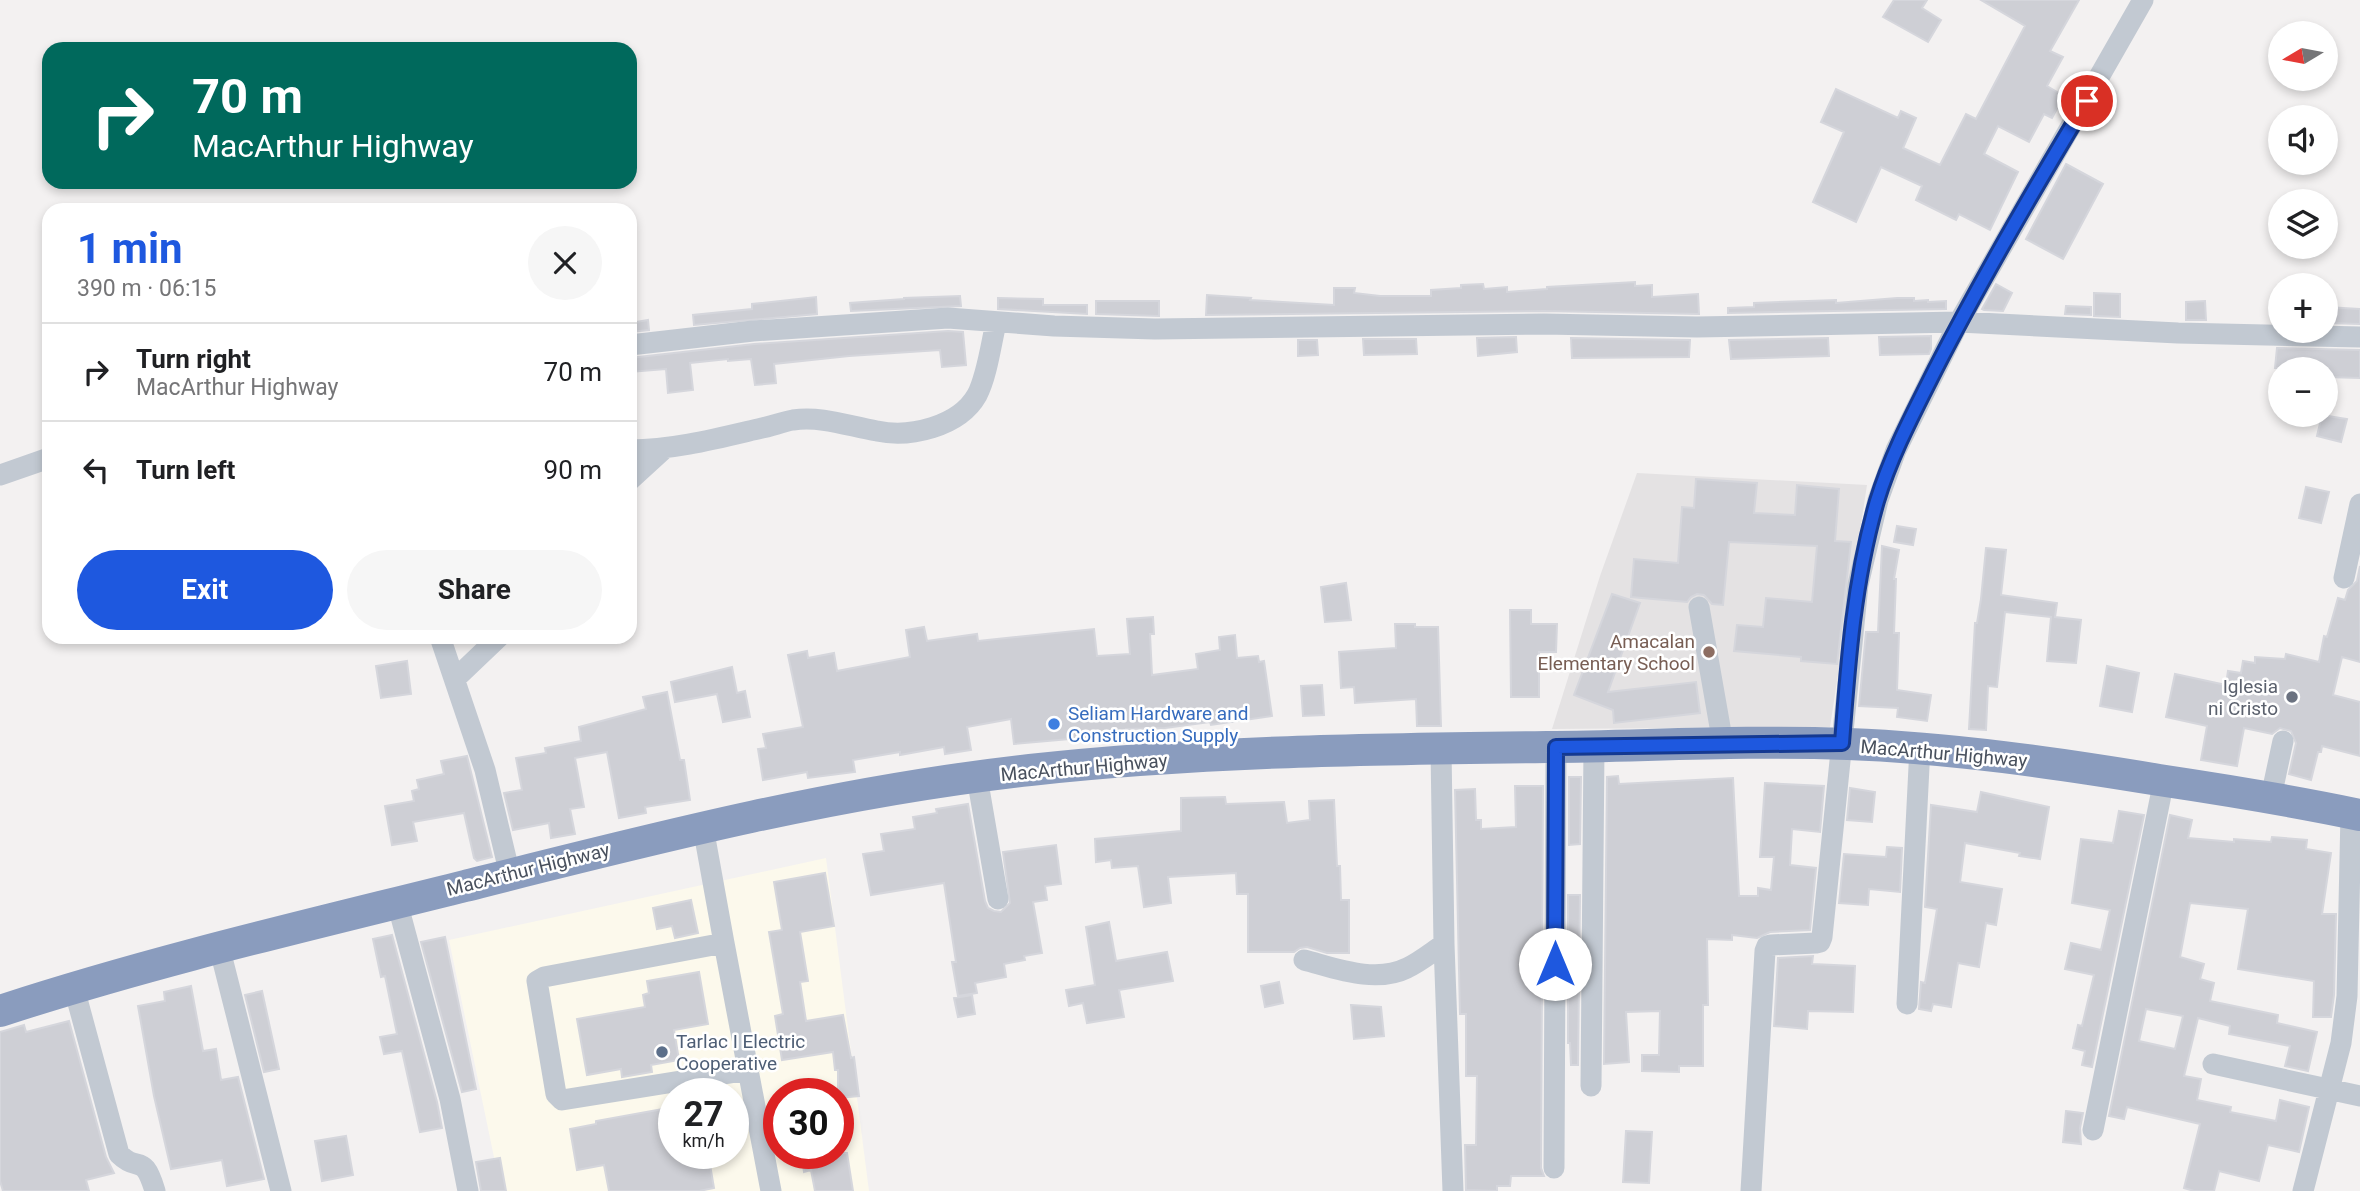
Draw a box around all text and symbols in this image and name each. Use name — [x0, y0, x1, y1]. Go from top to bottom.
north arrow — [2268, 21, 2338, 91]
map controls — [2268, 21, 2338, 427]
text: 70 m — [192, 68, 303, 125]
icon: right — [77, 70, 168, 161]
pin — [2057, 71, 2117, 131]
icon: arrive — [2068, 82, 2106, 120]
button: sound — [2268, 105, 2338, 175]
text: MacArthur Highway — [192, 127, 474, 165]
button: layers — [2268, 189, 2338, 259]
text: 1 min — [77, 224, 183, 273]
button: close — [528, 226, 602, 300]
button: + — [2268, 273, 2338, 343]
text: 390 m · 06:15 — [77, 275, 216, 302]
text: Turn right — [136, 344, 251, 374]
icon: right — [77, 353, 115, 391]
text: 70 m — [544, 357, 602, 387]
button: − — [2268, 357, 2338, 427]
text: MacArthur Highway — [136, 374, 338, 401]
icon: left — [77, 451, 115, 489]
text: Turn left — [136, 455, 235, 485]
text: 90 m — [544, 455, 602, 485]
button: Exit — [77, 550, 333, 630]
button: Share — [347, 550, 602, 630]
place label: Amacalan Elementary School — [1537, 630, 1695, 675]
marker: Amacalan Elementary School — [1701, 644, 1717, 660]
place label: Iglesia ni Cristo — [2208, 675, 2278, 720]
marker: Iglesia ni Cristo — [2284, 689, 2300, 705]
place label: Seliam Hardware and Construction Supply — [1068, 702, 1248, 747]
marker: Seliam Hardware and Construction Supply — [1046, 716, 1062, 732]
street label: MacArthur Highway — [1860, 735, 2028, 772]
street label: MacArthur Highway — [1000, 749, 1168, 786]
street label: MacArthur Highway — [444, 838, 612, 901]
position arrow — [1518, 927, 1592, 1001]
place label: Tarlac I Electric Cooperative — [676, 1030, 805, 1075]
marker: Tarlac I Electric Cooperative — [654, 1044, 670, 1060]
speed limit sign: 30 — [763, 1078, 854, 1169]
text: 27 — [683, 1094, 724, 1135]
text: km/h — [682, 1130, 725, 1151]

